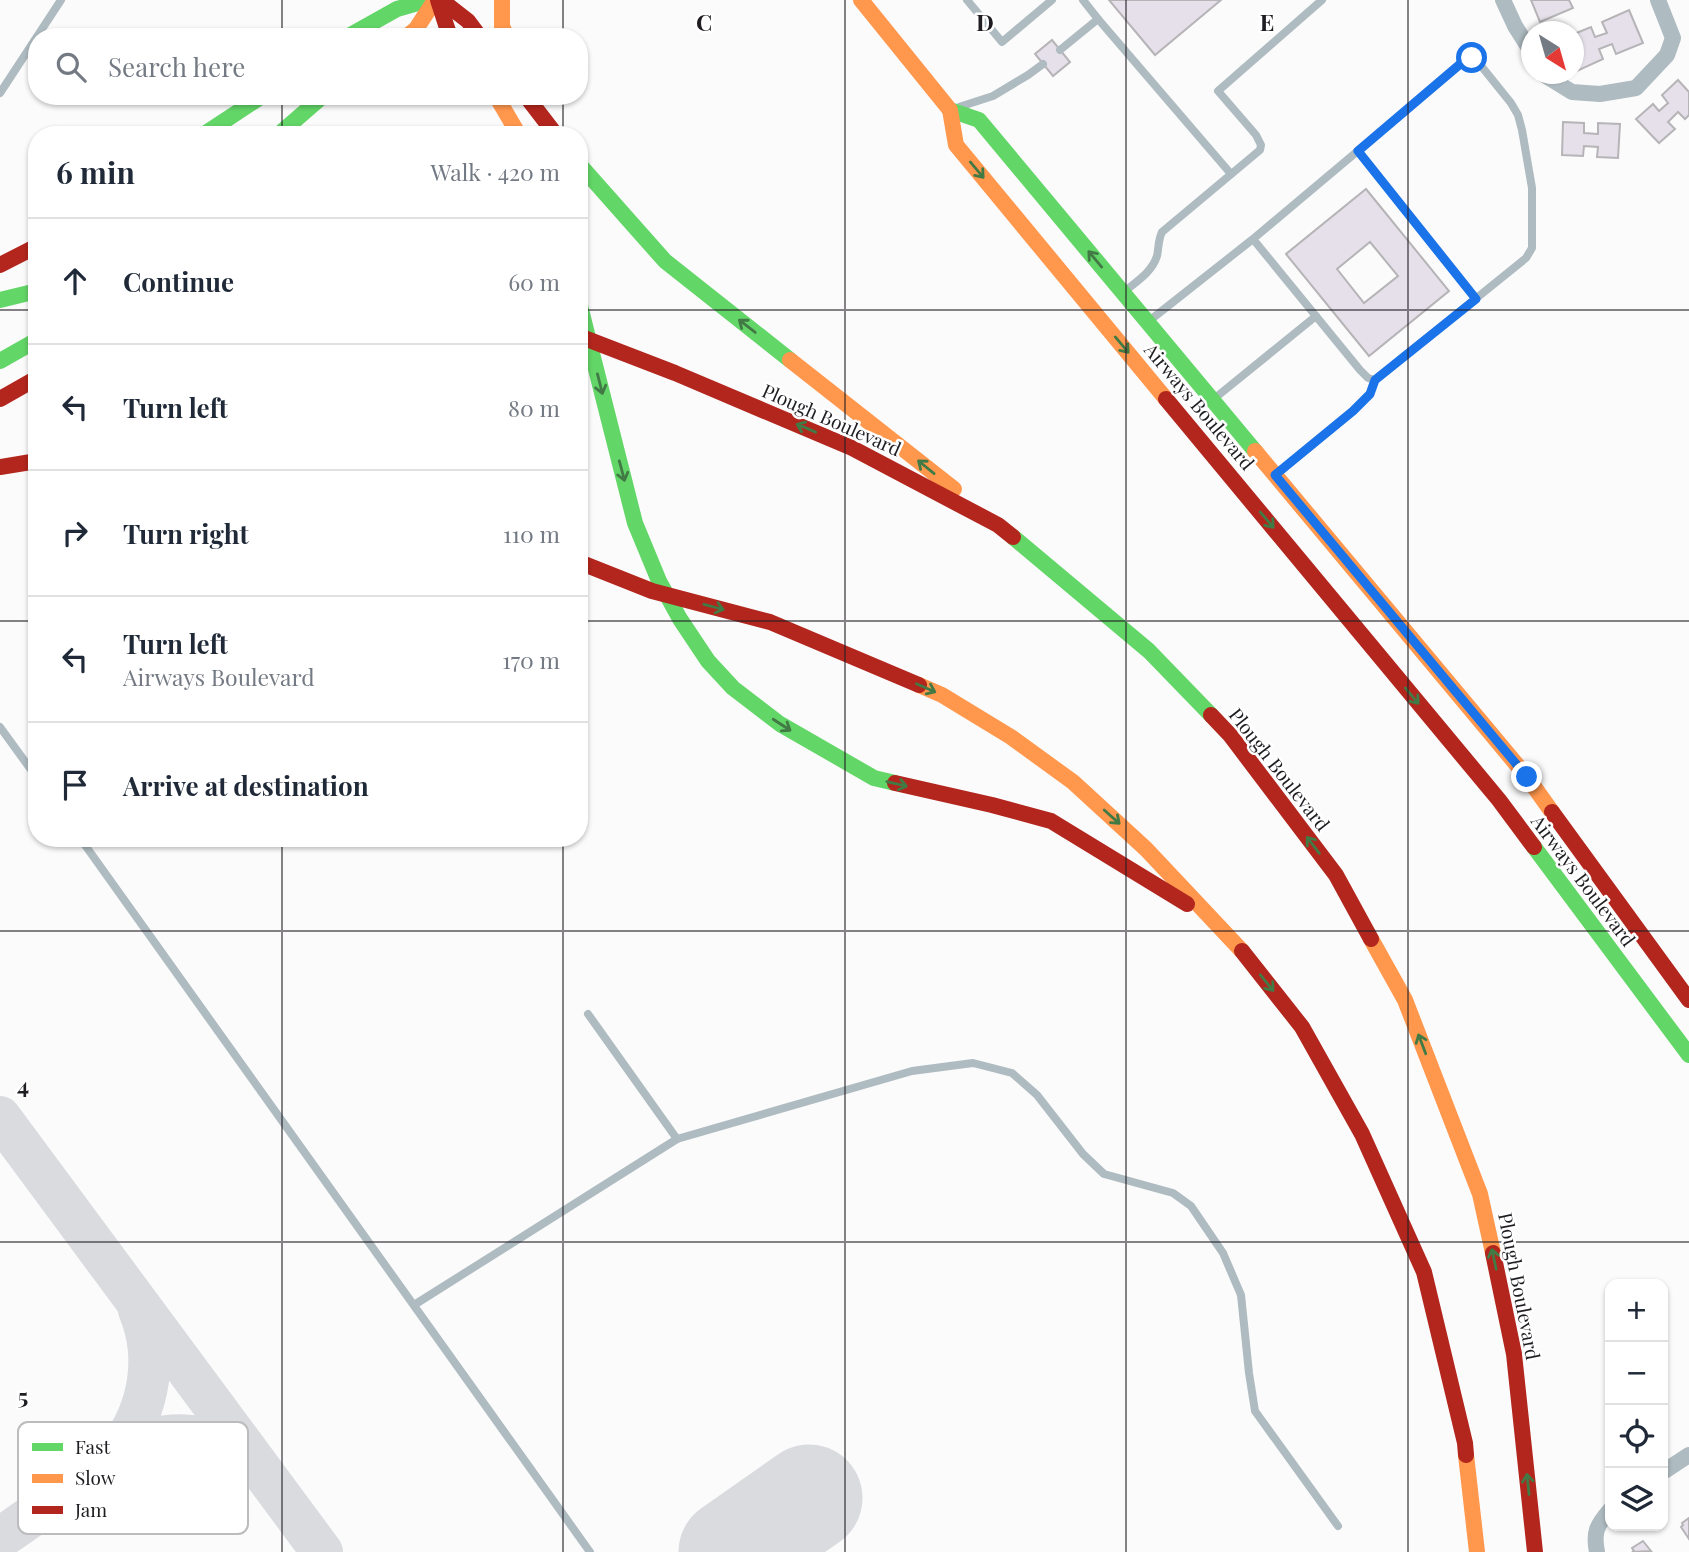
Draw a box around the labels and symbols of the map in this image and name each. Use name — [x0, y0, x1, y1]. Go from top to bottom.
text: C — [696, 6, 712, 37]
text: D — [976, 6, 994, 37]
text: E — [1260, 6, 1274, 37]
north arrow — [1521, 21, 1584, 84]
route start — [1456, 42, 1487, 73]
one-way arrow — [969, 161, 985, 179]
one-way arrow — [1087, 251, 1103, 269]
one-way arrow — [739, 318, 757, 334]
one-way arrow — [1114, 336, 1130, 354]
street label: Airways Boulevard — [1139, 336, 1261, 475]
one-way arrow — [594, 373, 607, 395]
street label: Plough Boulevard — [758, 377, 906, 461]
one-way arrow — [796, 421, 817, 434]
one-way arrow — [616, 459, 629, 482]
one-way arrow — [918, 459, 936, 474]
one-way arrow — [1259, 511, 1275, 529]
one-way arrow — [702, 601, 724, 614]
one-way arrow — [914, 682, 936, 695]
one-way arrow — [1404, 686, 1420, 704]
street label: Plough Boulevard — [1224, 702, 1336, 836]
one-way arrow — [772, 718, 792, 732]
route end — [1511, 761, 1542, 792]
one-way arrow — [885, 777, 908, 791]
street label: Airways Boulevard — [1525, 808, 1642, 951]
one-way arrow — [1103, 809, 1120, 826]
one-way arrow — [1306, 837, 1321, 855]
one-way arrow — [1260, 973, 1275, 991]
one-way arrow — [1415, 1034, 1428, 1056]
text: 4 — [17, 1069, 29, 1100]
street label: Plough Boulevard — [1493, 1210, 1547, 1362]
one-way arrow — [1487, 1249, 1500, 1271]
text: 5 — [18, 1380, 28, 1411]
legend — [18, 1422, 248, 1534]
text: Fast — [75, 1433, 111, 1459]
text: Slow — [75, 1464, 116, 1490]
one-way arrow — [1521, 1473, 1534, 1496]
text: Jam — [74, 1496, 107, 1522]

